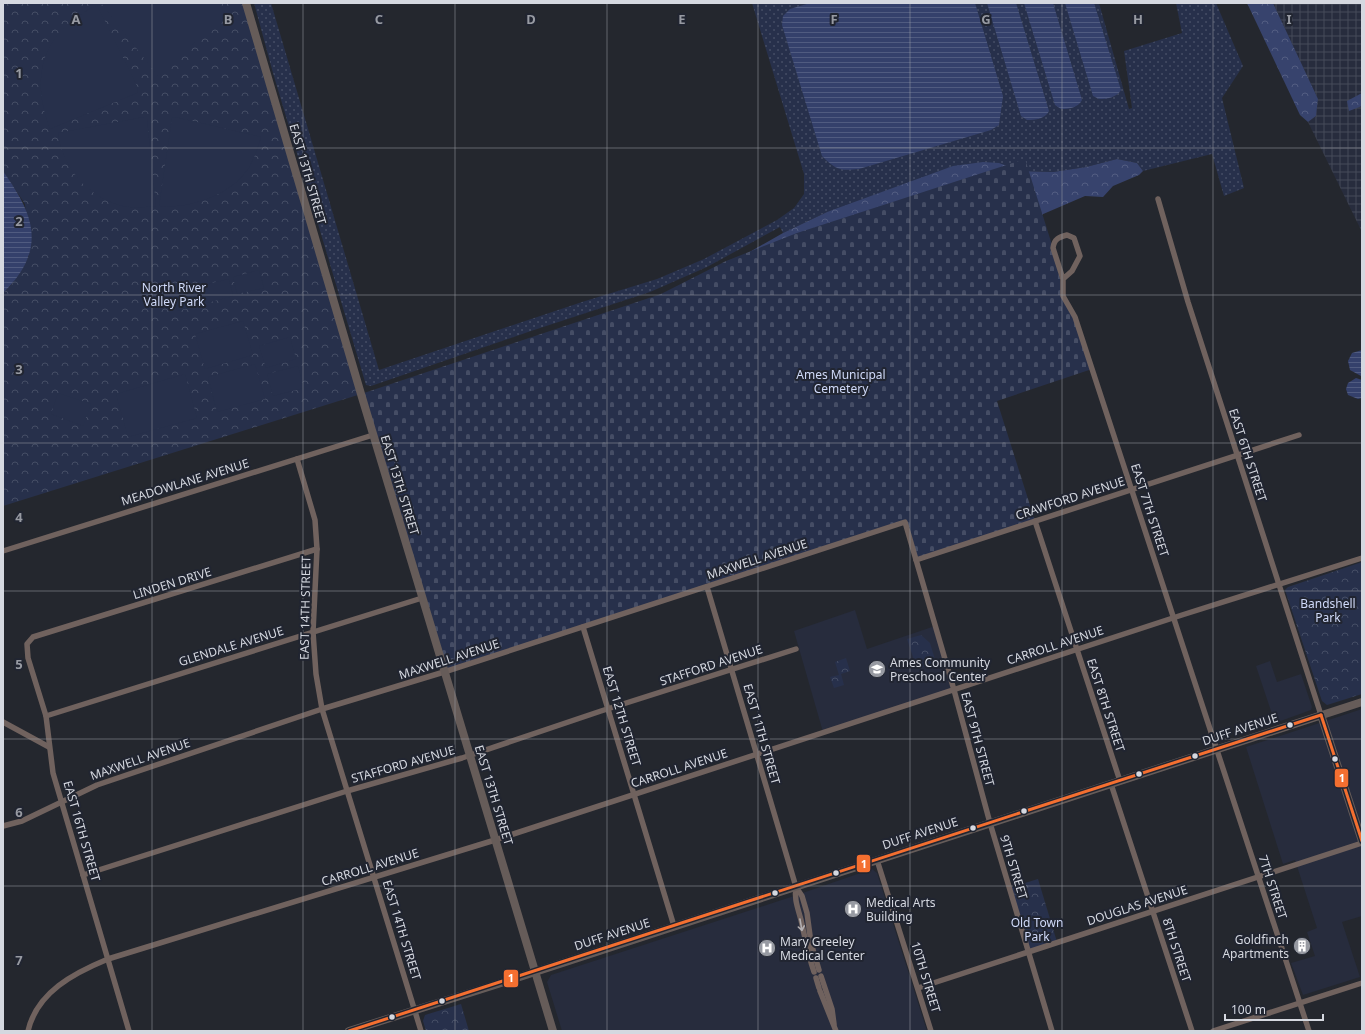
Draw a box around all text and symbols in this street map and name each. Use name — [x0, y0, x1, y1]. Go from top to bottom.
text: A — [72, 10, 81, 28]
text: B — [224, 10, 232, 28]
text: C — [375, 10, 383, 28]
text: D — [526, 10, 536, 28]
text: E — [678, 10, 686, 28]
text: F — [830, 10, 838, 28]
text: G — [981, 10, 991, 28]
text: H — [1133, 10, 1143, 28]
text: I — [1286, 10, 1292, 28]
text: 1 — [15, 64, 23, 82]
street label: EAST 13TH STREET — [286, 122, 331, 227]
text: 2 — [15, 212, 23, 230]
park label: North River Valley Park — [142, 279, 206, 310]
text: 3 — [15, 360, 23, 378]
park label: Ames Municipal Cemetery — [796, 366, 886, 397]
street label: EAST 6TH STREET — [1225, 406, 1271, 504]
street label: EAST 13TH STREET — [377, 433, 423, 537]
street label: MEADOWLANE AVENUE — [119, 454, 251, 510]
street label: EAST 7TH STREET — [1127, 461, 1173, 559]
street label: CRAWFORD AVENUE — [1013, 472, 1127, 524]
text: 4 — [15, 508, 23, 526]
street label: MAXWELL AVENUE — [705, 535, 809, 583]
street label: EAST 14TH STREET — [296, 556, 314, 660]
street label: LINDEN DRIVE — [131, 563, 213, 603]
park label: Bandshell Park — [1300, 595, 1356, 626]
street label: CARROLL AVENUE — [1004, 621, 1106, 669]
street label: GLENDALE AVENUE — [177, 622, 285, 670]
street label: MAXWELL AVENUE — [397, 635, 501, 683]
street label: STAFFORD AVENUE — [658, 640, 764, 690]
place label: Ames Community Preschool Center — [890, 654, 991, 685]
text: 5 — [15, 655, 23, 673]
street label: EAST 8TH STREET — [1083, 656, 1129, 754]
school or university icon: Ames Community Preschool Center — [867, 659, 887, 679]
street label: EAST 12TH STREET — [599, 664, 645, 768]
street label: EAST 11TH STREET — [740, 682, 785, 787]
street label: EAST 9TH STREET — [957, 690, 999, 788]
street label: DUFF AVENUE — [1200, 709, 1280, 749]
unlabelled marker — [1285, 720, 1295, 730]
street label: MAXWELL AVENUE — [88, 734, 192, 784]
street label: STAFFORD AVENUE — [349, 741, 457, 787]
street label: EAST 13TH STREET — [471, 743, 517, 847]
street label: CARROLL AVENUE — [628, 744, 730, 792]
unlabelled marker — [1190, 751, 1200, 761]
unlabelled marker — [1330, 754, 1340, 764]
line badge: 1 — [1334, 768, 1349, 788]
unlabelled marker — [1134, 769, 1144, 779]
text: 1 — [1339, 770, 1345, 785]
street label: EAST 16TH STREET — [60, 779, 105, 884]
text: 6 — [15, 803, 23, 821]
unlabelled marker — [1019, 806, 1029, 816]
street label: DUFF AVENUE — [880, 813, 960, 853]
unlabelled marker — [968, 823, 978, 833]
street label: 9TH STREET — [996, 833, 1032, 901]
street label: CARROLL AVENUE — [319, 844, 421, 890]
street label: 7TH STREET — [1255, 853, 1291, 921]
line badge: 1 — [856, 854, 871, 873]
text: 1 — [861, 856, 867, 871]
unlabelled marker — [831, 868, 841, 878]
street label: EAST 14TH STREET — [379, 878, 425, 982]
street label: DOUGLAS AVENUE — [1084, 881, 1190, 929]
unlabelled marker — [770, 888, 780, 898]
place label: Medical Arts Building — [866, 894, 936, 925]
hospital icon: Medical Arts Building — [843, 899, 863, 919]
street label: DUFF AVENUE — [572, 914, 652, 954]
park label: Old Town Park — [1011, 914, 1063, 945]
street label: 8TH STREET — [1159, 916, 1195, 984]
one-way arrow — [798, 918, 806, 931]
place label: Goldfinch Apartments — [1222, 931, 1289, 962]
place label: Mary Greeley Medical Center — [780, 933, 865, 964]
building icon: Goldfinch Apartments — [1292, 936, 1312, 956]
hospital icon: Mary Greeley Medical Center — [757, 938, 777, 958]
street label: 10TH STREET — [907, 940, 945, 1015]
text: 7 — [15, 951, 23, 969]
line badge: 1 — [503, 969, 519, 988]
text: 1 — [508, 970, 514, 985]
unlabelled marker — [437, 996, 447, 1006]
scale bar — [1225, 996, 1323, 1022]
text: 100 m — [1231, 1001, 1266, 1018]
unlabelled marker — [387, 1012, 397, 1022]

